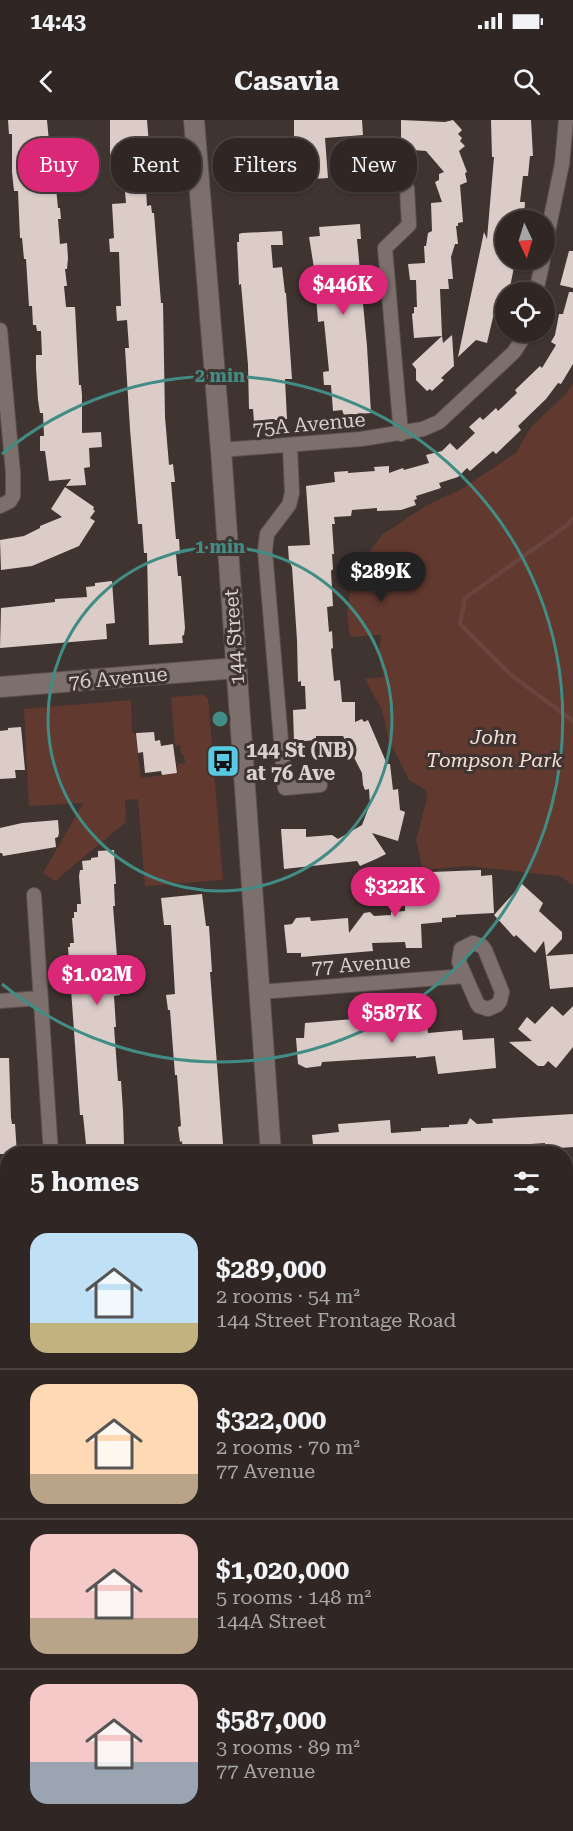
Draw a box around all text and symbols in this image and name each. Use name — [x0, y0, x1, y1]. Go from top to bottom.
text: 14:43 — [30, 9, 86, 34]
icon: back — [30, 65, 63, 98]
text: Casavia — [234, 65, 339, 97]
icon: search — [510, 65, 543, 98]
chip: Buy — [18, 138, 99, 192]
chip: Rent — [111, 138, 201, 192]
chip: Filters — [213, 138, 318, 192]
chip: New — [330, 138, 417, 192]
north arrow — [495, 210, 555, 270]
map controls — [495, 210, 555, 342]
pin: $446K — [301, 265, 385, 316]
text: $446K — [313, 272, 373, 296]
button: locate — [495, 282, 555, 342]
text: 2 min — [195, 365, 245, 386]
street label: 75A Avenue — [252, 407, 366, 441]
text: 1 min — [195, 536, 245, 557]
pin: $289K — [339, 552, 423, 603]
text: $289K — [351, 559, 411, 583]
street label: 144 Street — [219, 588, 249, 686]
street label: 76 Avenue — [68, 662, 168, 694]
centre of rings — [210, 709, 230, 729]
park label: John Tompson Park — [426, 725, 562, 772]
place label: 144 St (NB) at 76 Ave — [246, 738, 354, 785]
bus stop icon: 144 St (NB) at 76 Ave — [205, 743, 241, 779]
pin: $322K — [353, 867, 437, 918]
text: $322K — [365, 874, 425, 898]
street label: 77 Avenue — [311, 949, 411, 979]
pin: $1.02M — [48, 955, 146, 1006]
text: $1.02M — [62, 962, 132, 986]
pin: $587K — [350, 993, 434, 1044]
text: $587K — [362, 1000, 422, 1024]
icon: filters — [510, 1166, 543, 1199]
text: 5 homes — [30, 1167, 139, 1197]
text: $289,000 — [216, 1254, 326, 1284]
icon: home — [78, 1257, 150, 1329]
text: 2 rooms · 54 m² — [216, 1284, 360, 1308]
text: 144 Street Frontage Road — [216, 1308, 456, 1332]
text: $322,000 — [216, 1405, 326, 1435]
icon: home — [78, 1408, 150, 1480]
text: 2 rooms · 70 m² — [216, 1435, 360, 1459]
text: 77 Avenue — [216, 1459, 315, 1483]
text: $1,020,000 — [216, 1555, 349, 1585]
icon: home — [78, 1558, 150, 1630]
text: 5 rooms · 148 m² — [216, 1585, 371, 1609]
text: 144A Street — [216, 1609, 326, 1633]
text: $587,000 — [216, 1705, 326, 1735]
icon: home — [78, 1708, 150, 1780]
text: 3 rooms · 89 m² — [216, 1735, 360, 1759]
text: 77 Avenue — [216, 1759, 315, 1783]

